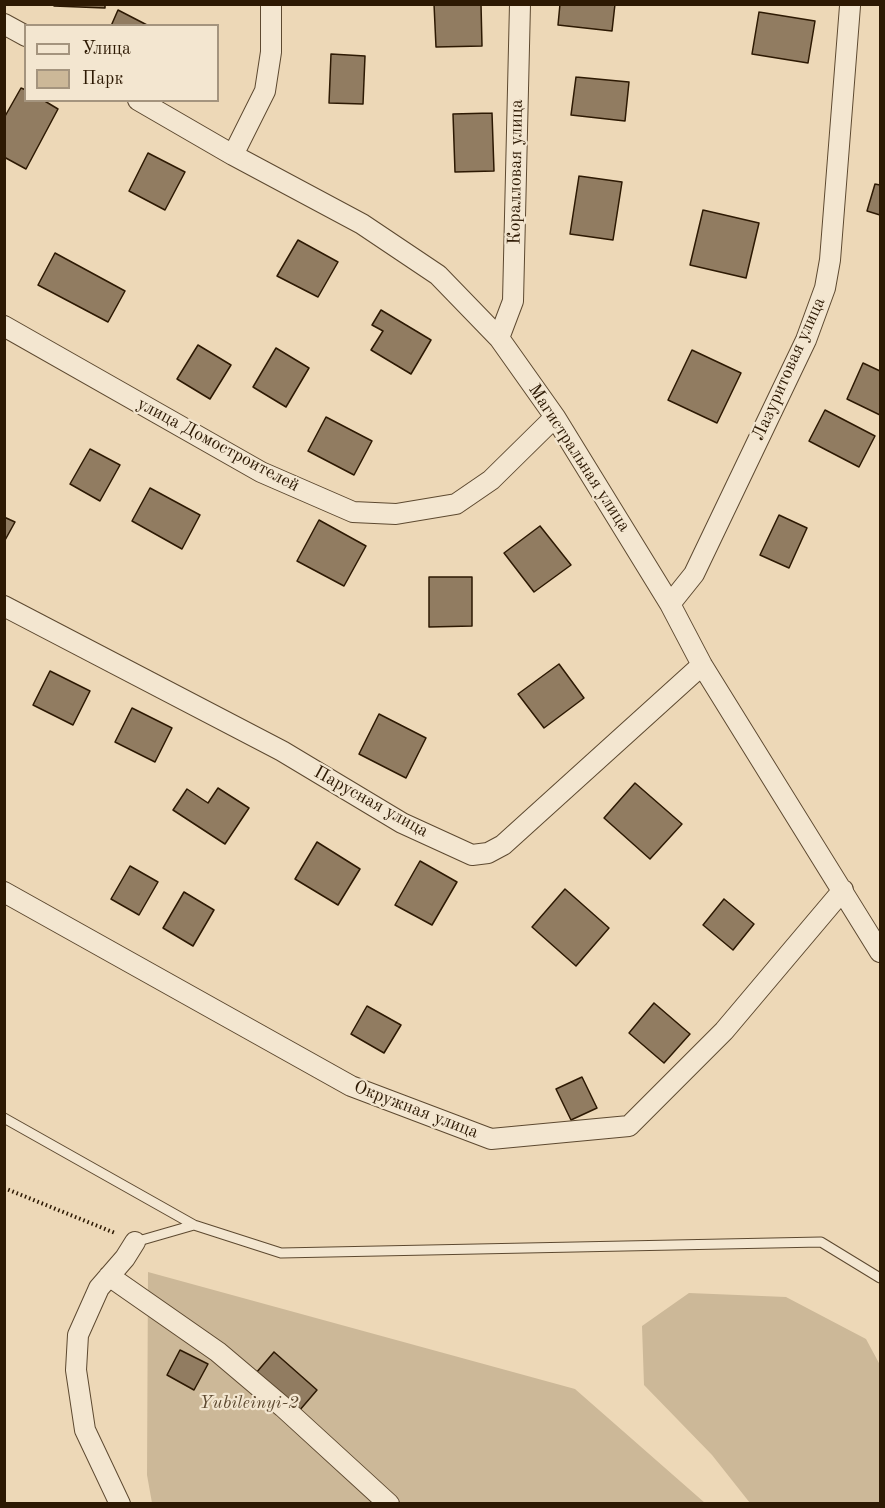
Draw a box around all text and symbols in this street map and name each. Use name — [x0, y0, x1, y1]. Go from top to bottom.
legend — [24, 24, 219, 102]
text: Улица — [82, 40, 131, 58]
text: Парк — [82, 70, 123, 88]
street label: Коралловая улица — [504, 99, 528, 245]
street label: Лазуритовая улица — [748, 294, 830, 444]
street label: Магистральная улица — [523, 380, 635, 536]
street label: улица Домостроителей — [133, 393, 303, 497]
street label: Парусная улица — [310, 762, 432, 842]
street label: Окружная улица — [351, 1076, 481, 1144]
park label: Yubileinyi-2 — [199, 1392, 299, 1414]

